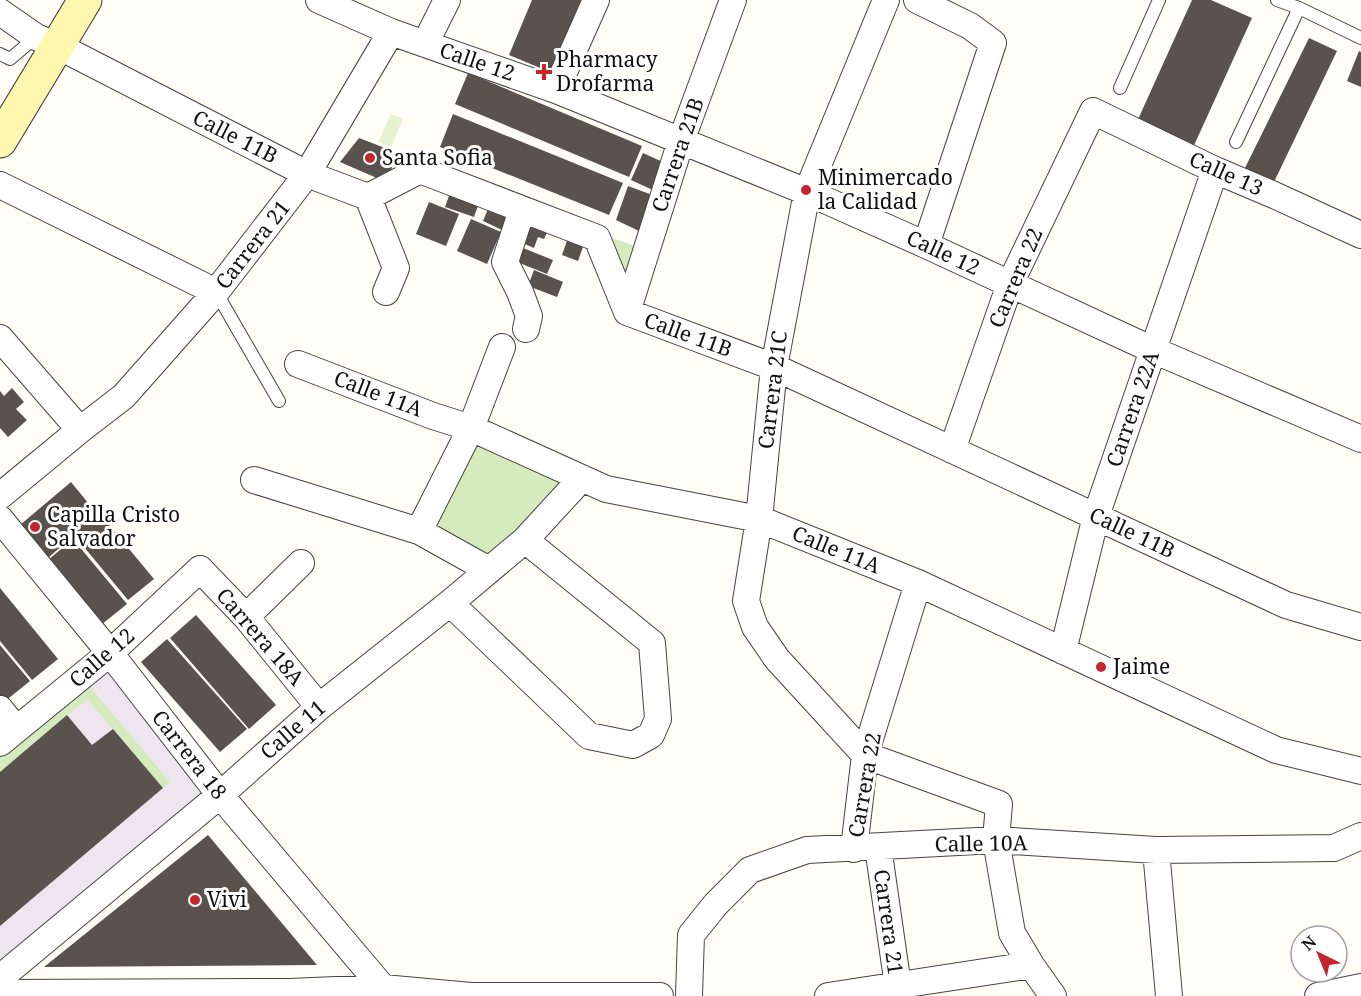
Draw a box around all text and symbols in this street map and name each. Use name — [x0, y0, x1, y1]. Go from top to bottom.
street label: Calle 12 — [436, 35, 519, 87]
place label: Pharmacy Drofarma — [556, 45, 658, 97]
marker: Pharmacy Drofarma — [537, 65, 551, 79]
street label: Carrera 21B — [644, 94, 710, 216]
street label: Calle 11B — [188, 103, 283, 169]
place label: Santa Sofia — [382, 143, 493, 171]
street label: Calle 13 — [1185, 144, 1268, 202]
marker: Santa Sofia — [363, 151, 377, 165]
place label: Minimercado la Calidad — [818, 163, 953, 215]
marker: Minimercado la Calidad — [799, 183, 813, 197]
street label: Carrera 21 — [209, 194, 296, 295]
street label: Calle 12 — [902, 223, 985, 281]
street label: Carrera 22 — [981, 223, 1049, 332]
street label: Calle 11B — [640, 305, 736, 363]
street label: Carrera 21C — [751, 329, 793, 451]
street label: Carrera 22A — [1099, 347, 1165, 470]
street label: Calle 11A — [330, 363, 427, 423]
place label: Capilla Cristo Salvador — [47, 500, 180, 552]
street label: Calle 11B — [1085, 500, 1180, 564]
street label: Calle 11A — [788, 519, 885, 579]
marker: Capilla Cristo Salvador — [28, 520, 42, 534]
street label: Carrera 18A — [211, 582, 311, 691]
street label: Calle 12 — [63, 621, 140, 693]
place label: Jaime — [1112, 652, 1170, 680]
marker: Jaime — [1094, 660, 1108, 674]
street label: Calle 11 — [254, 693, 331, 765]
street label: Carrera 18 — [146, 704, 233, 805]
street label: Carrera 22 — [841, 730, 887, 839]
street label: Calle 10A — [934, 828, 1028, 858]
street label: Carrera 21 — [868, 867, 910, 976]
place label: Vivi — [207, 885, 247, 913]
marker: Vivi — [188, 893, 202, 907]
north arrow — [1289, 924, 1349, 984]
text: N — [1297, 930, 1321, 955]

